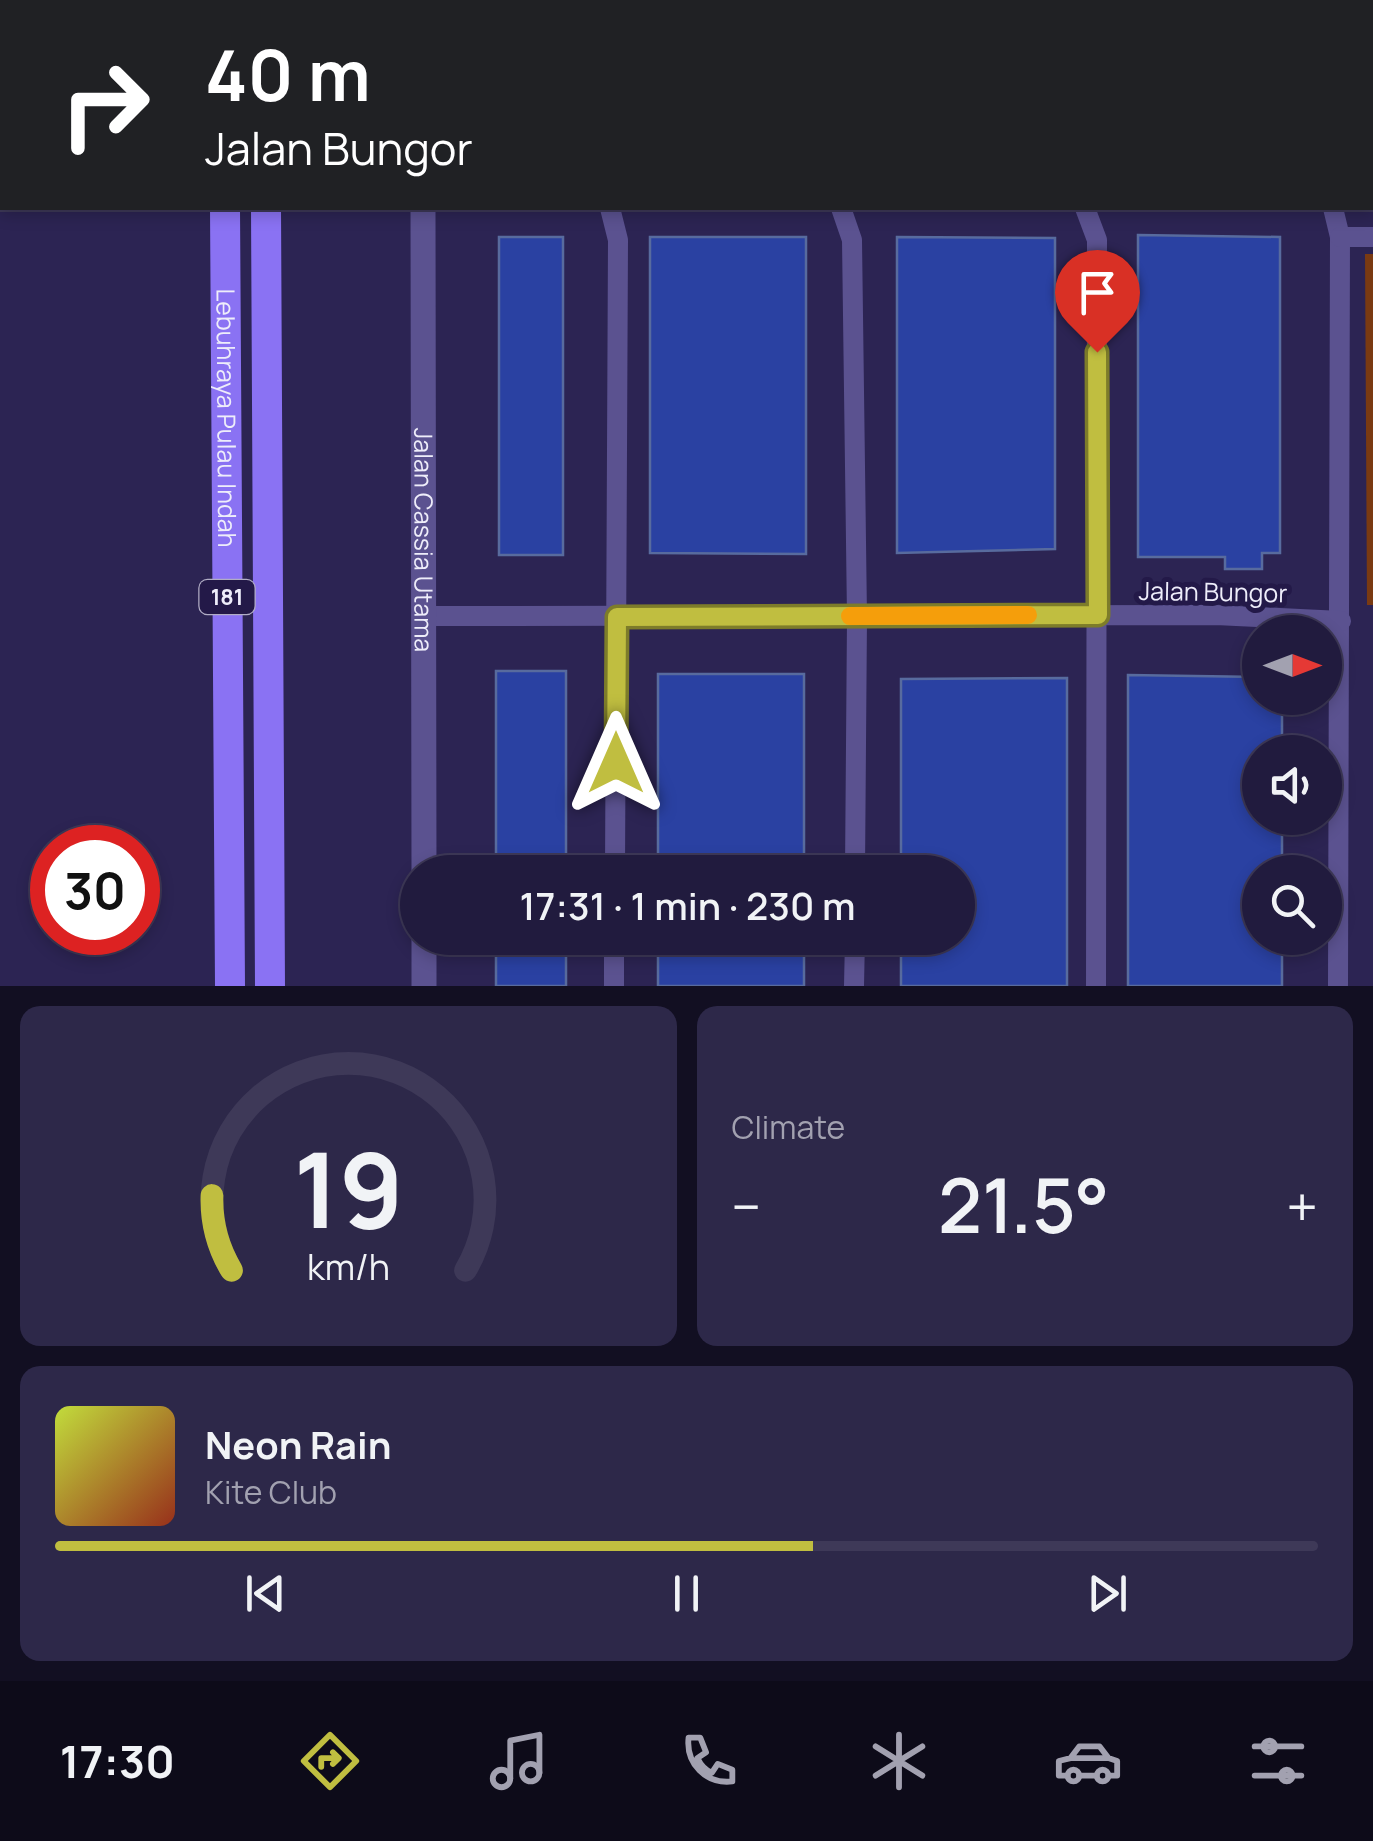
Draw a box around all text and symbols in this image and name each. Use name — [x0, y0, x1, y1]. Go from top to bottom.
text: 40 m — [205, 26, 371, 122]
icon: right — [40, 40, 170, 170]
text: Jalan Bungor — [205, 117, 473, 179]
pin — [1055, 250, 1140, 353]
icon: arrive — [1070, 265, 1125, 320]
street label: Lebuhraya Pulau Indah — [209, 288, 245, 548]
street label: Jalan Cassia Utama — [406, 428, 442, 652]
street label: Jalan Bungor — [1138, 573, 1288, 610]
road number: 181 — [200, 580, 254, 614]
north arrow — [1242, 615, 1342, 715]
map controls — [1242, 615, 1342, 955]
position arrow — [564, 711, 668, 815]
button: sound — [1242, 735, 1342, 835]
speed limit sign: 30 — [30, 825, 160, 955]
button: search — [1242, 855, 1342, 955]
text: 17:31 · 1 min · 230 m — [520, 879, 855, 931]
text: Climate — [732, 1105, 845, 1149]
text: 19 — [293, 1117, 403, 1259]
text: 21.5° — [938, 1153, 1110, 1256]
text: − — [732, 1168, 761, 1244]
text: + — [1286, 1168, 1318, 1244]
text: km/h — [307, 1242, 390, 1291]
text: Neon Rain — [205, 1418, 391, 1470]
text: Kite Club — [205, 1470, 337, 1514]
icon: previous — [238, 1566, 293, 1621]
icon: pause — [659, 1566, 714, 1621]
icon: next — [1080, 1566, 1135, 1621]
icon: directions — [295, 1726, 365, 1796]
icon: music — [484, 1726, 554, 1796]
icon: phone — [674, 1726, 744, 1796]
icon: climate — [864, 1726, 934, 1796]
icon: car — [1053, 1726, 1123, 1796]
icon: filters — [1243, 1726, 1313, 1796]
text: 17:30 — [60, 1730, 175, 1792]

